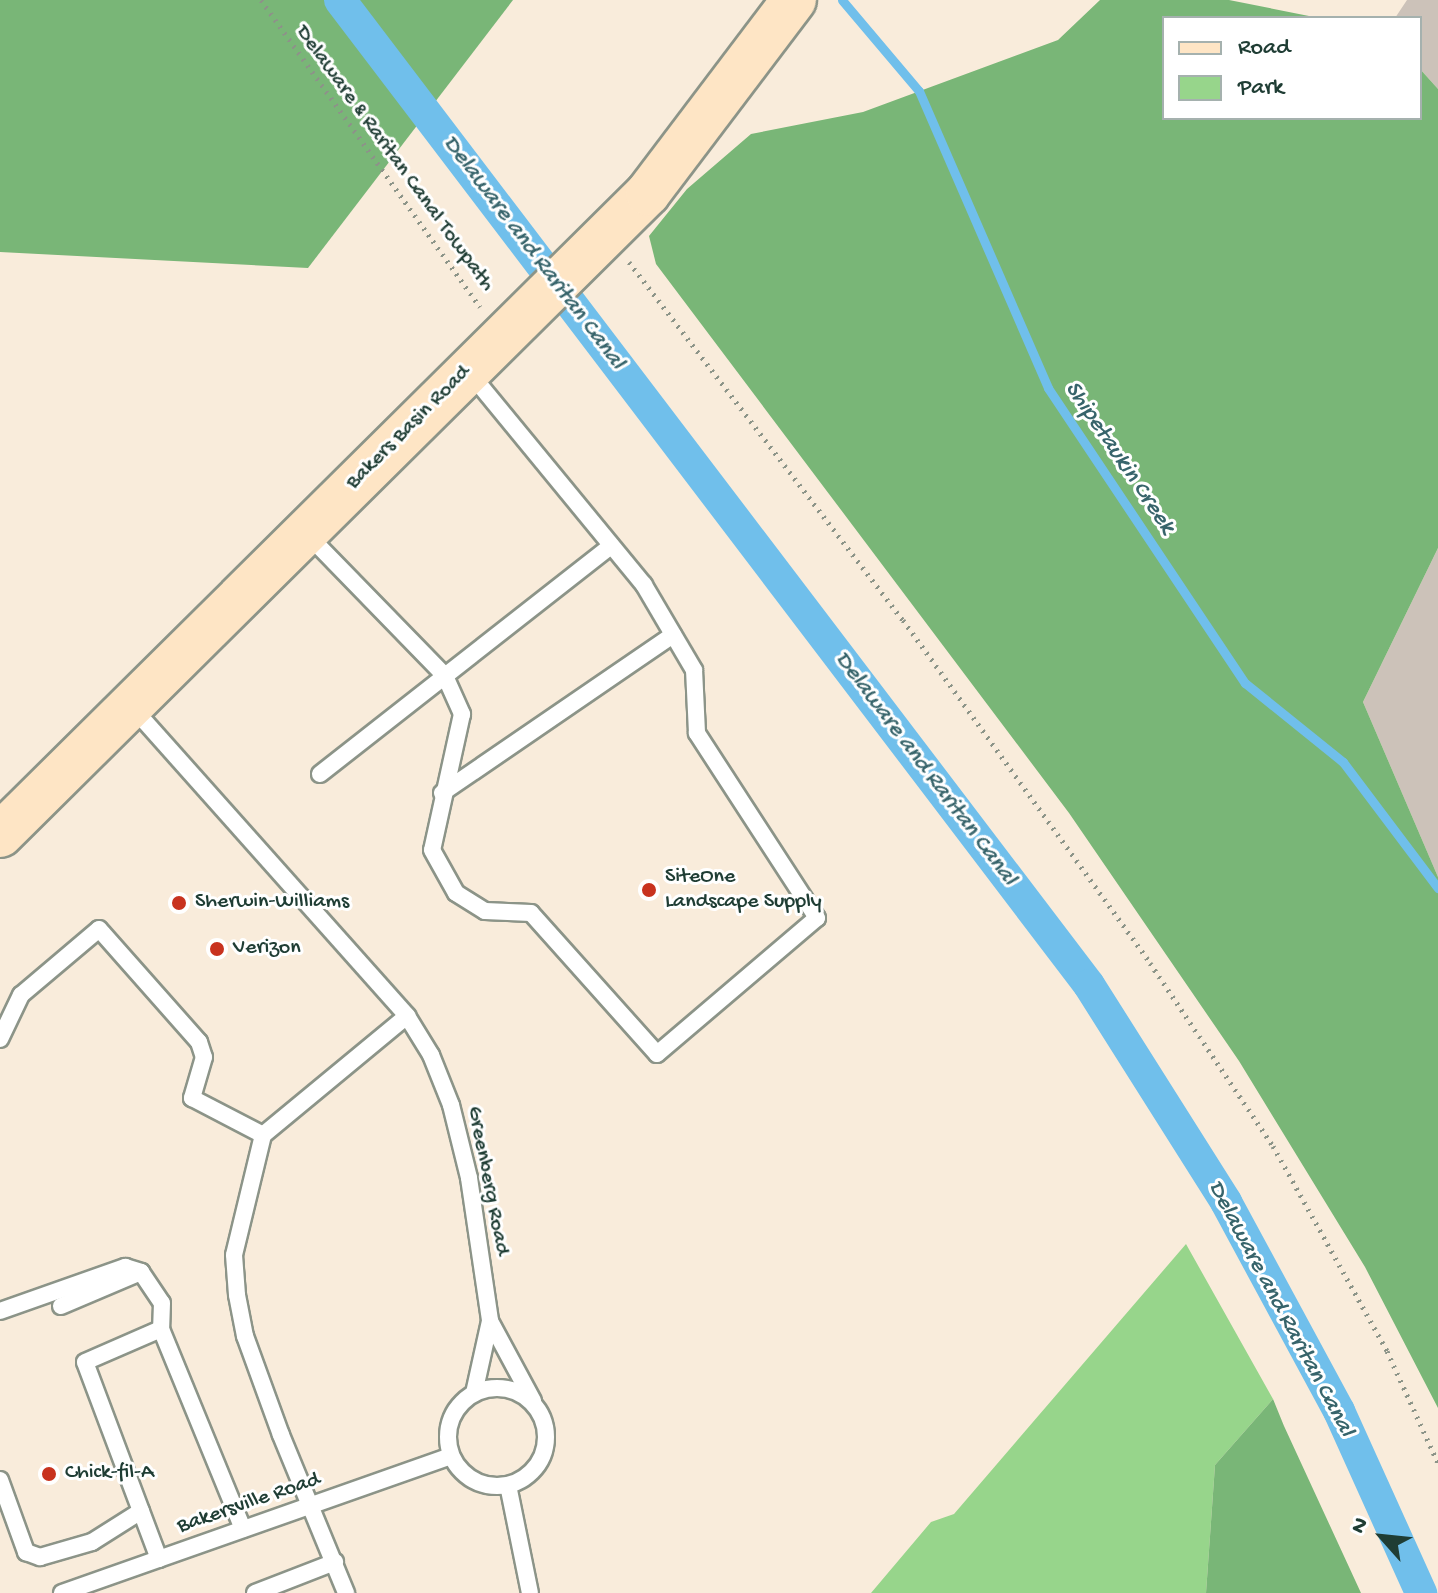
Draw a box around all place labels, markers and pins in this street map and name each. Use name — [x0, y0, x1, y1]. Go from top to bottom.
place label: SiteOne Landscape Supply — [665, 864, 822, 916]
marker: SiteOne Landscape Supply — [640, 881, 658, 899]
place label: Sherwin-Williams — [195, 890, 349, 916]
marker: Sherwin-Williams — [170, 894, 188, 912]
place label: Verizon — [233, 936, 301, 962]
marker: Verizon — [208, 940, 226, 958]
place label: Chick-fil-A — [65, 1461, 154, 1487]
marker: Chick-fil-A — [40, 1465, 58, 1483]

